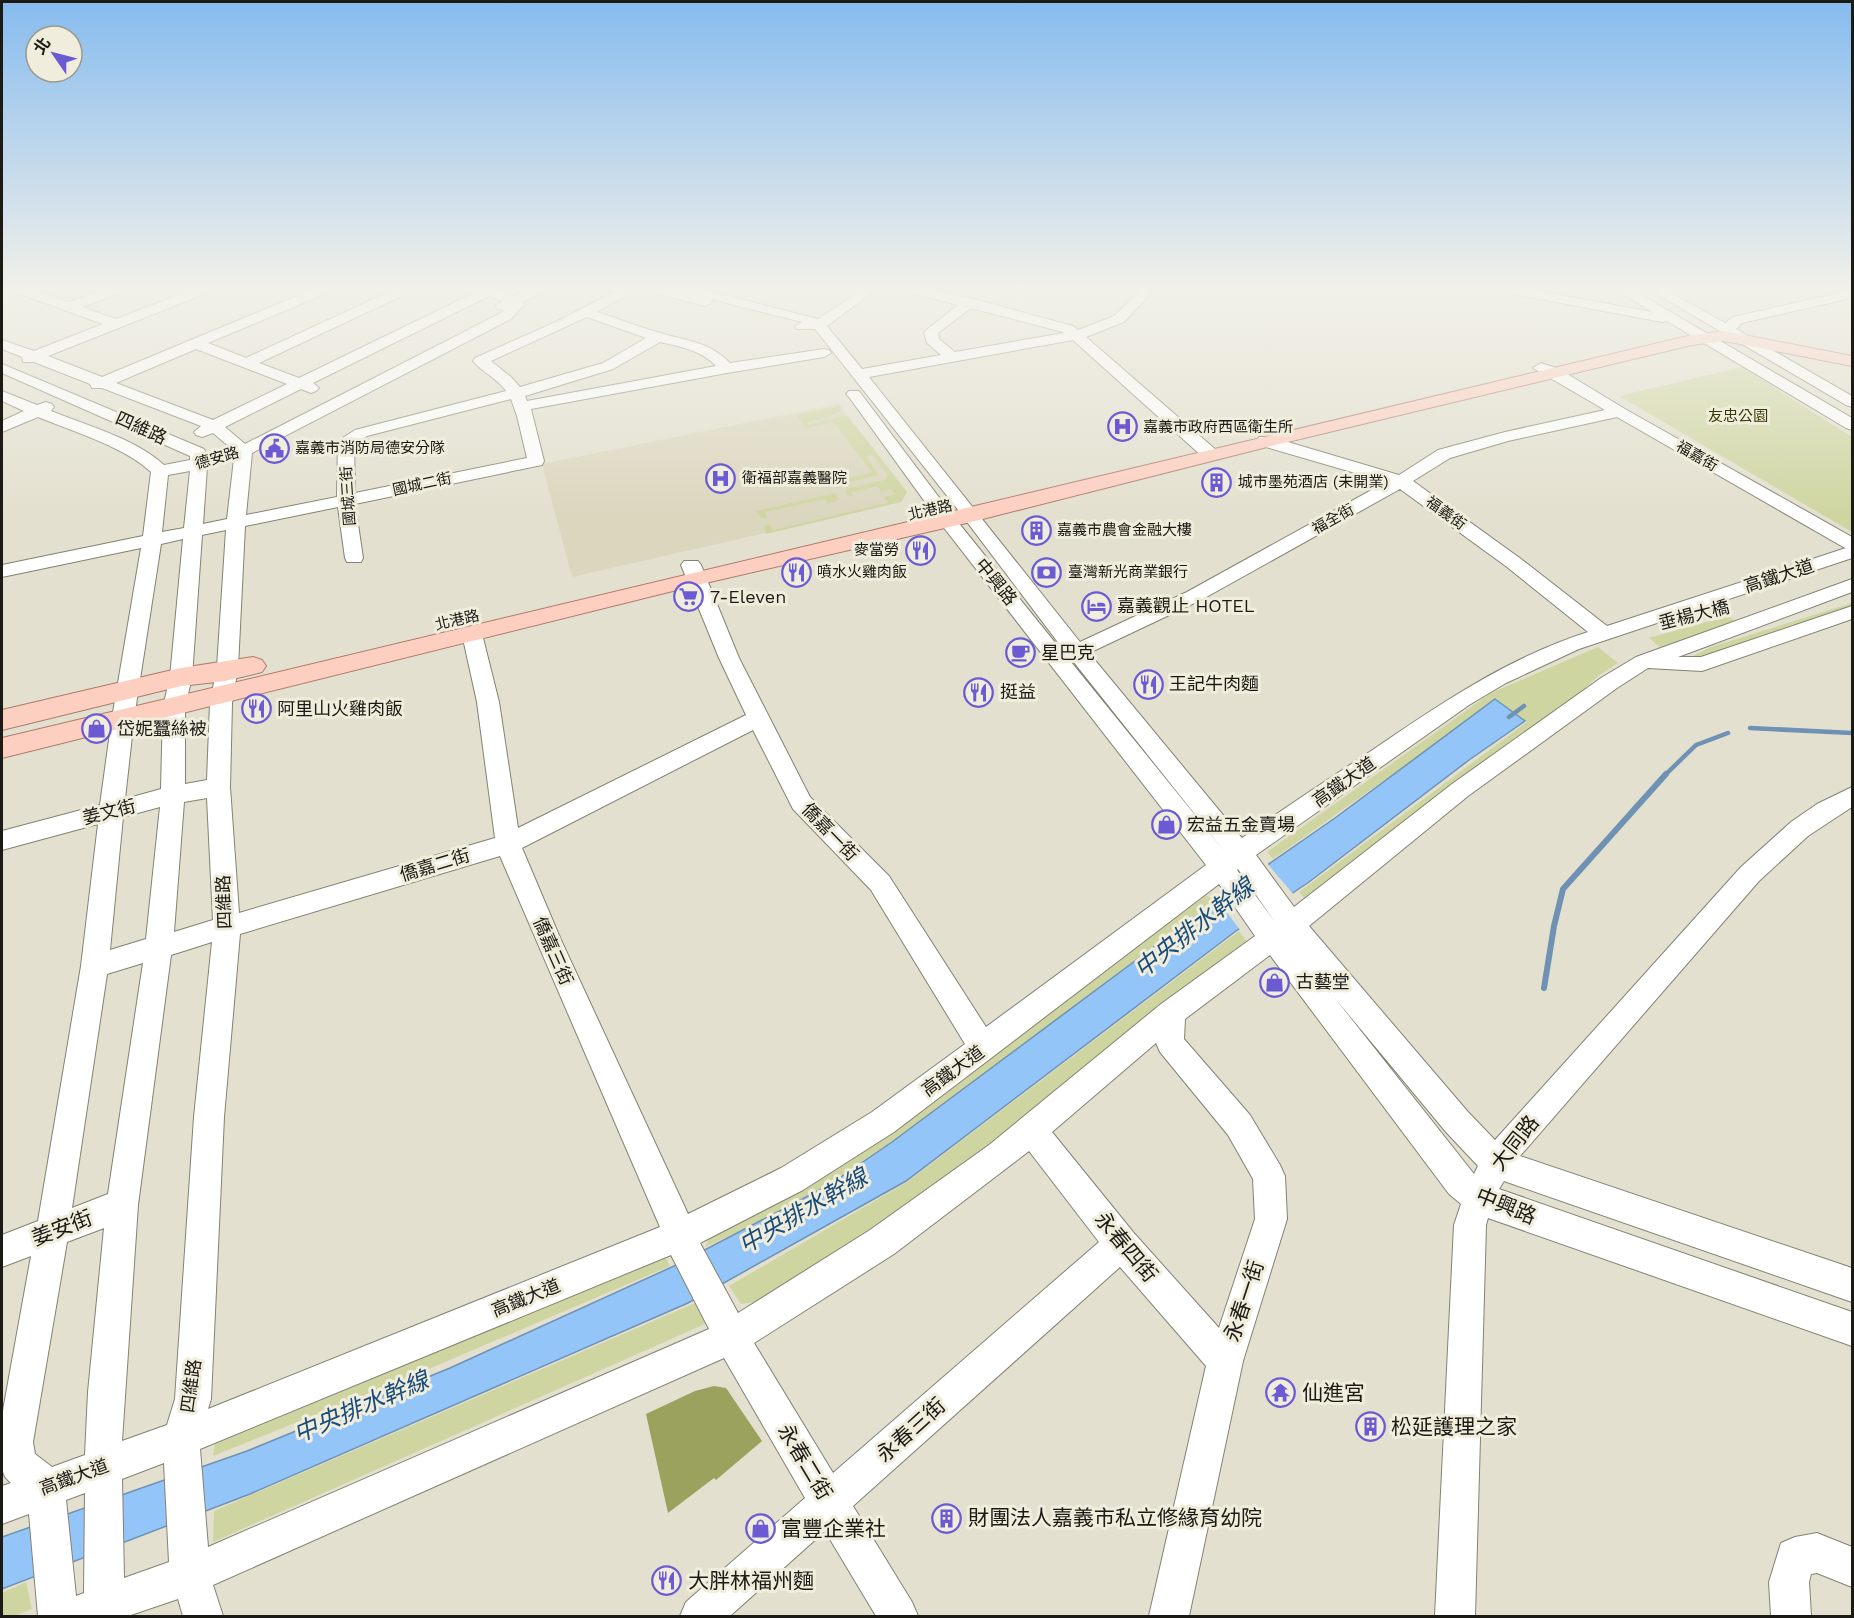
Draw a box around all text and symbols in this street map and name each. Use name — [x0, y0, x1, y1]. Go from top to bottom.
north arrow — [24, 24, 84, 84]
text: 北 — [30, 34, 54, 58]
street label: 四維路 — [112, 407, 170, 448]
park label: 友忠公園 — [1708, 407, 1768, 425]
hospital icon: 嘉義市政府西區衛生所 — [1106, 411, 1138, 443]
place label: 嘉義市政府西區衛生所 — [1143, 418, 1293, 436]
public building icon: 嘉義市消防局德安分隊 — [258, 432, 290, 464]
street label: 福嘉街 — [1673, 437, 1721, 475]
place label: 嘉義市消防局德安分隊 — [295, 439, 445, 457]
street label: 德安路 — [193, 443, 241, 473]
hospital icon: 衛福部嘉義醫院 — [705, 462, 737, 494]
street label: 國城三街 — [337, 465, 359, 527]
building icon: 城市墨苑酒店 (未開業) — [1201, 466, 1233, 498]
street label: 國城二街 — [391, 469, 453, 499]
place label: 衛福部嘉義醫院 — [742, 469, 847, 487]
place label: 城市墨苑酒店 (未開業) — [1238, 473, 1389, 491]
street label: 福義街 — [1423, 492, 1469, 534]
street label: 北港路 — [906, 496, 954, 524]
street label: 福全街 — [1309, 500, 1357, 538]
building icon: 嘉義市農會金融大樓 — [1020, 514, 1052, 546]
place label: 嘉義市農會金融大樓 — [1057, 521, 1192, 539]
restaurant icon: 麥當勞 — [904, 534, 936, 566]
place label: 麥當勞 — [854, 541, 899, 559]
street label: 中興路 — [971, 554, 1022, 609]
street label: 高鐵大道 — [1741, 554, 1816, 597]
restaurant icon: 噴水火雞肉飯 — [780, 556, 812, 588]
bank icon: 臺灣新光商業銀行 — [1031, 556, 1063, 588]
place label: 噴水火雞肉飯 — [817, 563, 907, 581]
place label: 臺灣新光商業銀行 — [1068, 563, 1188, 581]
supermarket icon: 7-Eleven — [673, 581, 705, 613]
place label: 7-Eleven — [710, 586, 786, 607]
hotel icon: 嘉義觀止 HOTEL — [1080, 590, 1112, 622]
place label: 嘉義觀止 HOTEL — [1117, 595, 1255, 616]
street label: 垂楊大橋 — [1656, 596, 1731, 633]
street label: 北港路 — [433, 606, 481, 634]
cafe icon: 星巴克 — [1004, 637, 1036, 669]
place label: 星巴克 — [1041, 642, 1095, 663]
restaurant icon: 王記牛肉麵 — [1132, 668, 1164, 700]
place label: 王記牛肉麵 — [1169, 673, 1259, 694]
restaurant icon: 挺益 — [963, 676, 995, 708]
place label: 挺益 — [1000, 681, 1036, 702]
restaurant icon: 阿里山火雞肉飯 — [240, 693, 272, 725]
place label: 阿里山火雞肉飯 — [277, 698, 403, 719]
shop icon: 岱妮蠶絲被 — [80, 713, 112, 745]
place label: 岱妮蠶絲被 — [117, 718, 207, 739]
street label: 高鐵大道 — [1308, 752, 1379, 811]
street label: 姜文街 — [80, 795, 138, 828]
street label: 僑嘉一街 — [798, 798, 863, 865]
shop icon: 宏益五金賣場 — [1150, 809, 1182, 841]
place label: 宏益五金賣場 — [1187, 814, 1295, 835]
street label: 僑嘉二街 — [397, 844, 472, 885]
water label: 中央排水幹線 — [1129, 871, 1262, 983]
street label: 四維路 — [212, 875, 235, 929]
street label: 僑嘉三街 — [529, 914, 578, 988]
shop icon: 古藝堂 — [1259, 966, 1291, 998]
place label: 古藝堂 — [1296, 971, 1350, 992]
street label: 高鐵大道 — [917, 1041, 988, 1100]
street label: 大同路 — [1485, 1110, 1544, 1175]
water label: 中央排水幹線 — [734, 1161, 875, 1259]
street label: 中興路 — [1472, 1182, 1540, 1229]
street label: 姜安街 — [28, 1205, 96, 1250]
street label: 永春四街 — [1090, 1206, 1163, 1287]
street label: 永春一街 — [1219, 1257, 1268, 1345]
street label: 高鐵大道 — [489, 1274, 563, 1321]
street label: 四維路 — [176, 1358, 205, 1414]
water label: 中央排水幹線 — [289, 1365, 436, 1448]
temple icon: 仙進宮 — [1265, 1377, 1297, 1409]
place label: 仙進宮 — [1302, 1380, 1365, 1405]
street label: 永春三街 — [871, 1392, 950, 1467]
building icon: 松延護理之家 — [1354, 1411, 1386, 1443]
place label: 松延護理之家 — [1391, 1414, 1517, 1439]
street label: 永春二街 — [773, 1419, 838, 1504]
street label: 高鐵大道 — [36, 1454, 111, 1499]
building icon: 財團法人嘉義市私立修緣育幼院 — [931, 1502, 963, 1534]
place label: 財團法人嘉義市私立修緣育幼院 — [968, 1505, 1262, 1530]
shop icon: 富豐企業社 — [744, 1513, 776, 1545]
place label: 富豐企業社 — [781, 1516, 886, 1541]
restaurant icon: 大胖林福州麵 — [651, 1565, 683, 1597]
place label: 大胖林福州麵 — [688, 1568, 814, 1593]

